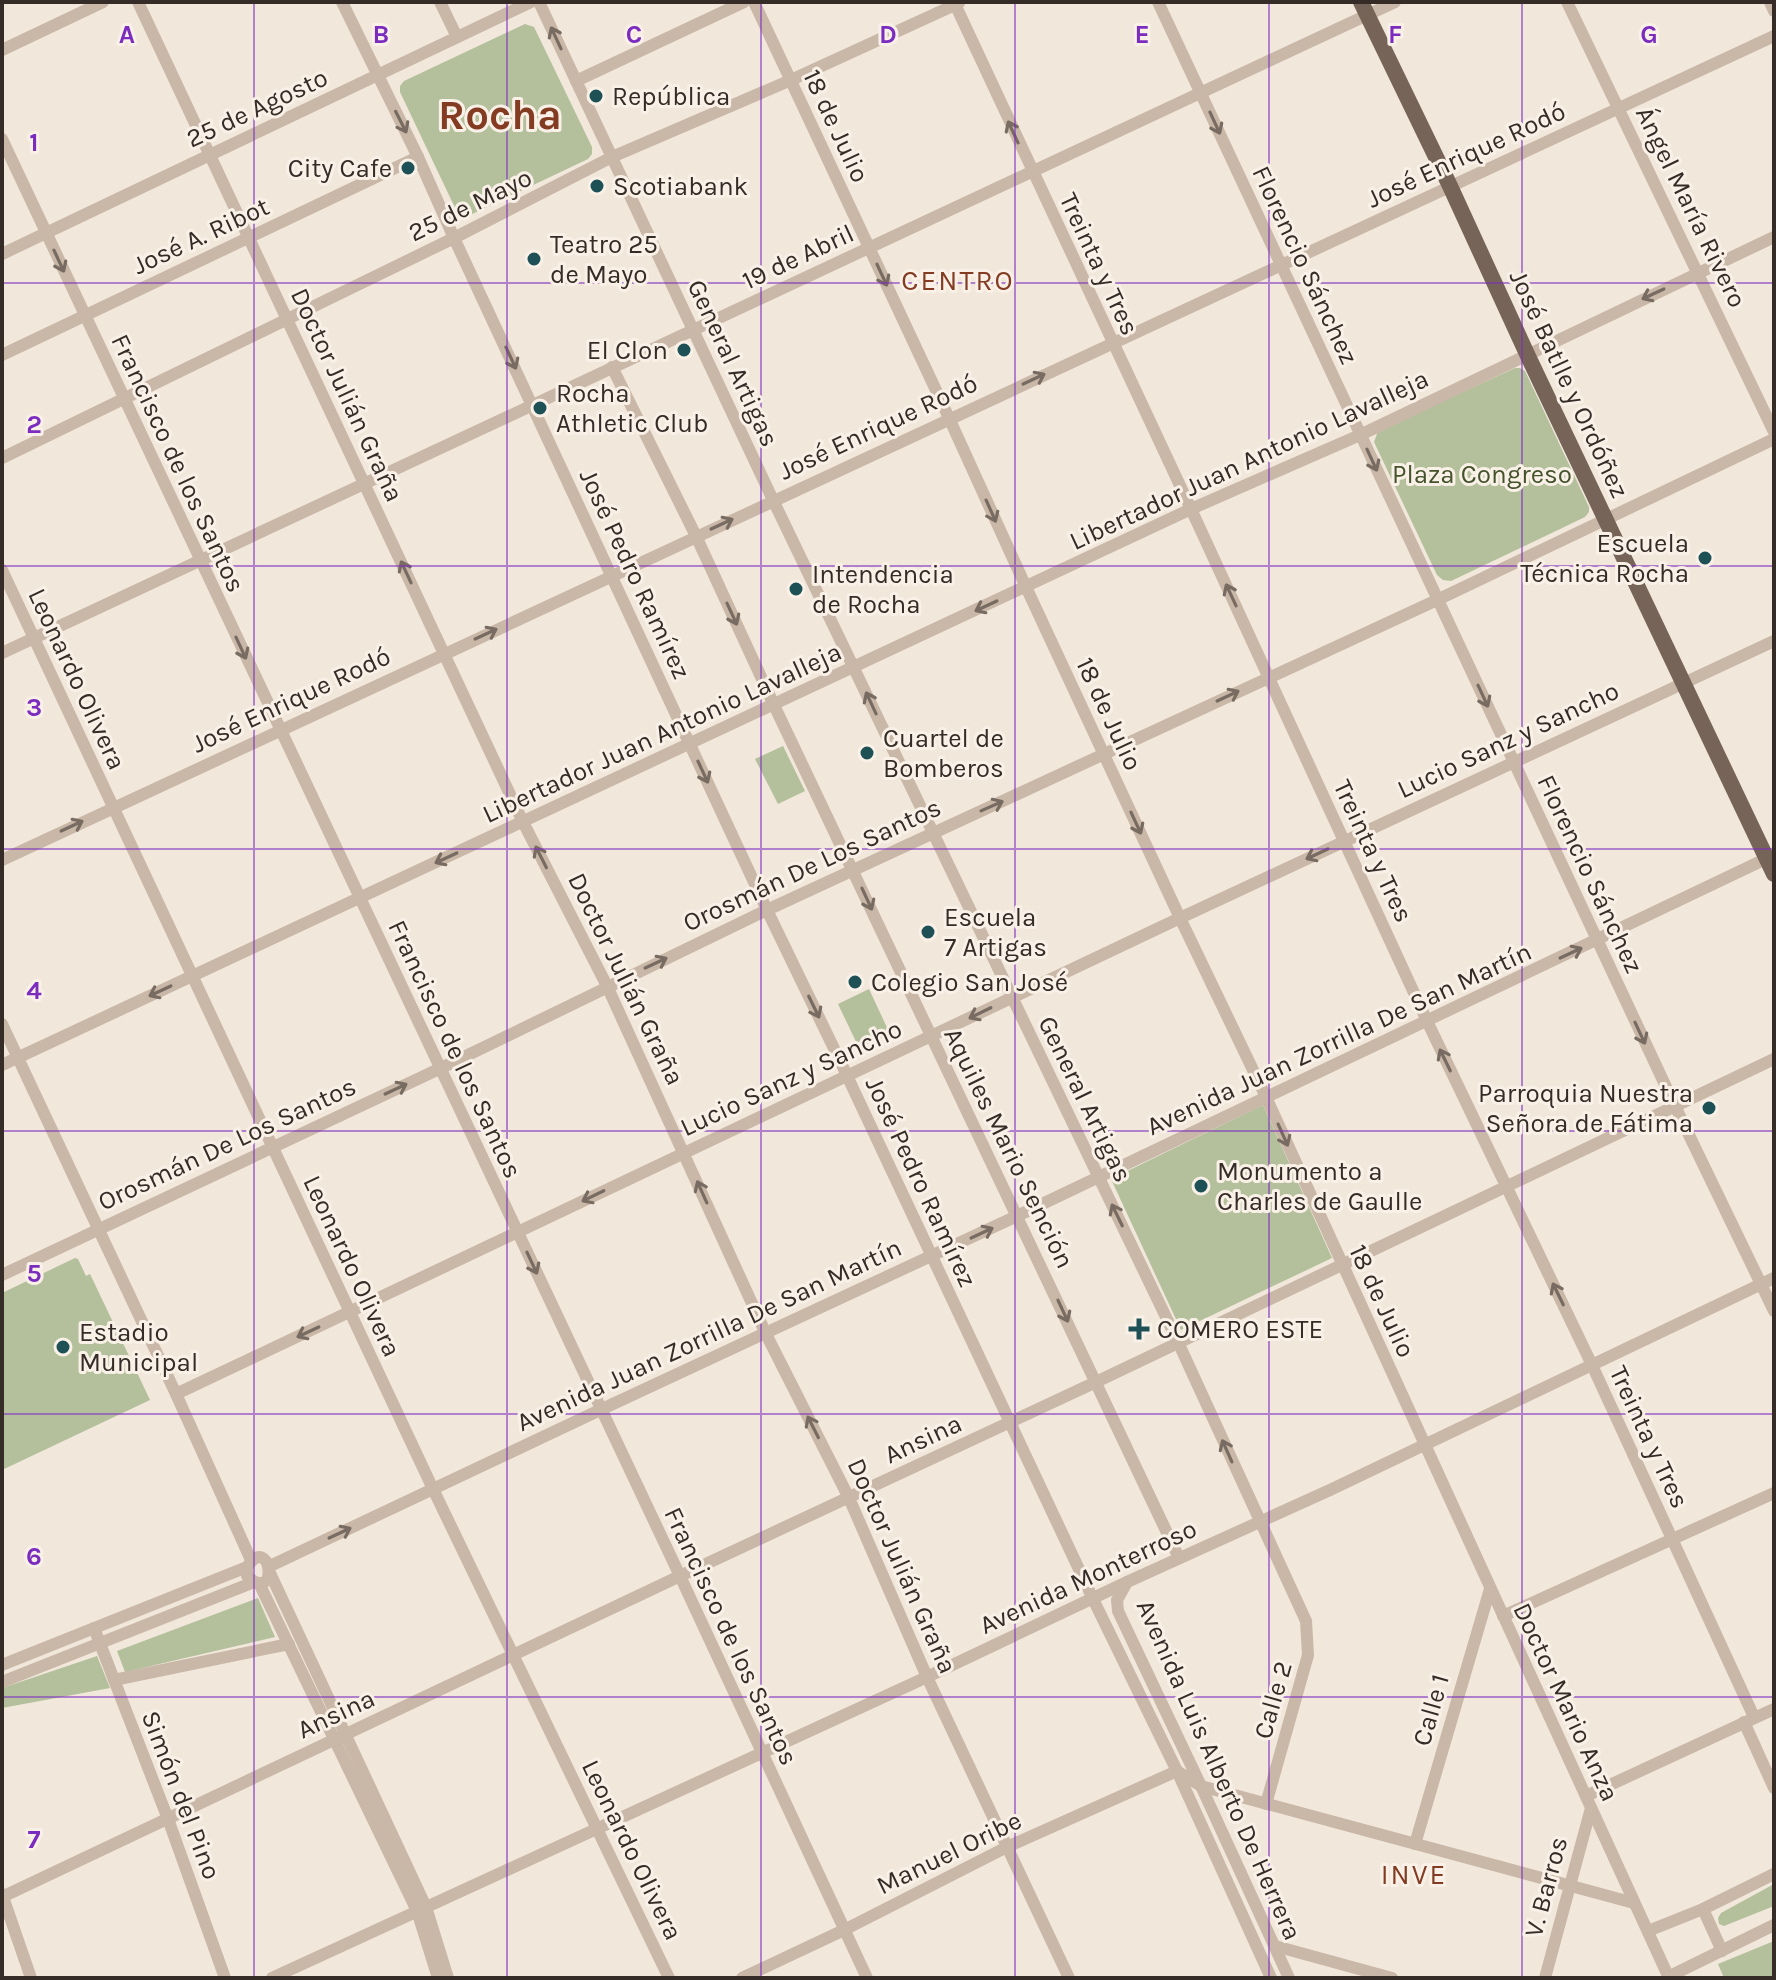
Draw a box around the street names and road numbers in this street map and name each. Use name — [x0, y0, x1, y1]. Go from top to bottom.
street label: 25 de Agosto — [181, 62, 333, 154]
street label: 18 de Julio — [796, 65, 876, 187]
street label: José Enrique Rodó — [1362, 95, 1570, 215]
street label: Ángel María Rivero — [1629, 101, 1754, 313]
street label: Florencio Sánchez — [1245, 161, 1365, 369]
street label: 25 de Mayo — [403, 162, 537, 248]
street label: Treinta y Tres — [1053, 188, 1145, 340]
street label: José A. Ribot — [128, 191, 274, 281]
street label: 19 de Abril — [737, 218, 859, 296]
street label: José Batlle y Ordóñez — [1503, 265, 1635, 503]
street label: General Artigas — [681, 275, 785, 451]
street label: Doctor Julián Graña — [284, 283, 410, 507]
street label: Francisco de los Santos — [105, 329, 251, 597]
street label: Libertador Juan Antonio Lavalleja — [1065, 363, 1433, 557]
street label: José Enrique Rodó — [774, 367, 982, 487]
street label: José Pedro Ramírez — [573, 464, 697, 684]
street label: Leonardo Olivera — [21, 583, 133, 775]
street label: Libertador Juan Antonio Lavalleja — [478, 636, 846, 830]
street label: José Enrique Rodó — [187, 640, 395, 760]
street label: 18 de Julio — [1069, 653, 1149, 775]
street label: Lucio Sanz y Sancho — [1392, 675, 1624, 805]
street label: Florencio Sánchez — [1530, 770, 1650, 978]
street label: Treinta y Tres — [1327, 775, 1419, 927]
street label: Orosmán De Los Santos — [678, 792, 946, 938]
street label: Doctor Julián Graña — [561, 868, 691, 1090]
street label: Francisco de los Santos — [382, 915, 528, 1183]
street label: Avenida Juan Zorrilla De San Martín — [1142, 936, 1536, 1142]
street label: General Artigas — [1031, 1011, 1139, 1187]
street label: Lucio Sanz y Sancho — [675, 1013, 907, 1143]
street label: Aquiles Mario Sención — [937, 1023, 1081, 1273]
street label: Orosmán De Los Santos — [93, 1071, 361, 1217]
street label: José Pedro Ramírez — [859, 1072, 983, 1292]
street label: Leonardo Olivera — [296, 1170, 408, 1362]
street label: Avenida Juan Zorrilla De San Martín — [512, 1232, 906, 1438]
street label: 18 de Julio — [1342, 1240, 1422, 1362]
street label: Treinta y Tres — [1603, 1361, 1695, 1513]
street label: Ansina — [879, 1408, 967, 1470]
street label: Doctor Julián Graña — [841, 1454, 963, 1678]
street label: Francisco de los Santos — [658, 1502, 804, 1770]
street label: Avenida Monterroso — [974, 1513, 1202, 1641]
street label: Avenida Luis Alberto De Herrera — [1130, 1595, 1308, 1945]
street label: Doctor Mario Anza — [1506, 1598, 1626, 1806]
street label: Calle 2 — [1247, 1658, 1299, 1742]
street label: Calle 1 — [1406, 1671, 1456, 1749]
street label: Ansina — [292, 1683, 380, 1745]
street label: Simón del Pino — [135, 1706, 227, 1884]
street label: Leonardo Olivera — [575, 1755, 689, 1945]
street label: Manuel Oribe — [872, 1805, 1026, 1901]
street label: V. Barros — [1518, 1833, 1574, 1941]

